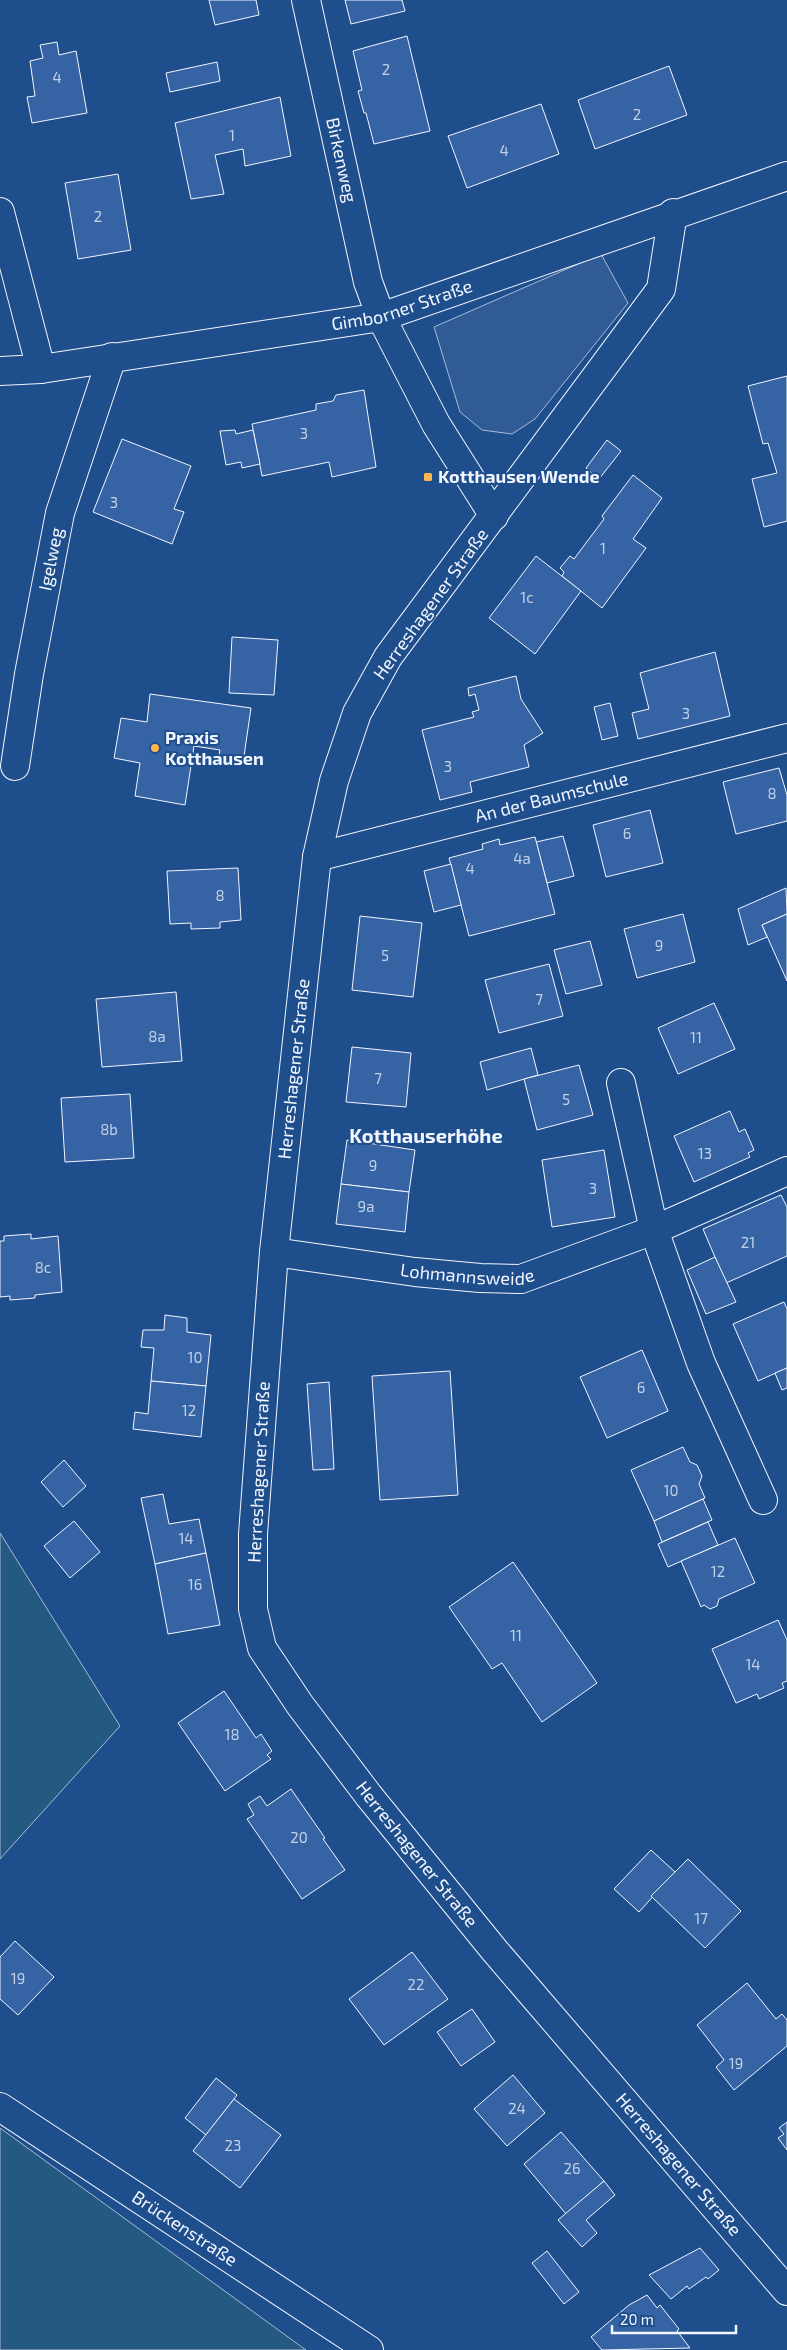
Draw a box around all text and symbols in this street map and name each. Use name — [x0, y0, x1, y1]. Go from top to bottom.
house number: 2 — [382, 60, 390, 78]
house number: 4 — [52, 68, 62, 86]
house number: 2 — [633, 105, 641, 123]
street label: Birkenweg — [322, 115, 362, 205]
house number: 1 — [229, 126, 235, 144]
house number: 4 — [499, 141, 509, 159]
house number: 2 — [94, 207, 102, 225]
street label: Gimborner Straße — [330, 274, 475, 334]
house number: 3 — [300, 424, 308, 442]
place label: Kotthausen Wende — [438, 465, 600, 487]
marker: Kotthausen Wende — [422, 471, 434, 483]
house number: 3 — [110, 493, 118, 511]
street label: Herreshagener Straße — [368, 524, 492, 683]
street label: Igelweg — [33, 525, 67, 592]
house number: 1 — [600, 539, 606, 557]
house number: 1c — [520, 588, 534, 606]
house number: 3 — [682, 704, 690, 722]
place label: Praxis Kotthausen — [165, 726, 264, 769]
marker: Praxis Kotthausen — [149, 742, 161, 754]
house number: 3 — [444, 757, 452, 775]
street label: An der Baumschule — [472, 767, 630, 827]
house number: 8 — [767, 784, 777, 802]
house number: 6 — [623, 824, 631, 842]
house number: 4a — [513, 849, 531, 867]
house number: 4 — [465, 859, 475, 877]
house number: 8 — [215, 886, 225, 904]
house number: 9 — [655, 936, 663, 954]
house number: 5 — [381, 946, 389, 964]
street label: Herreshagener Straße — [273, 978, 313, 1160]
house number: 7 — [535, 990, 543, 1008]
house number: 8a — [148, 1027, 166, 1045]
house number: 11 — [690, 1028, 702, 1046]
house number: 7 — [374, 1069, 382, 1087]
house number: 5 — [562, 1090, 570, 1108]
house number: 8b — [100, 1120, 118, 1138]
district label: Kotthauserhöhe — [349, 1123, 503, 1147]
house number: 13 — [698, 1144, 712, 1162]
house number: 9 — [369, 1156, 377, 1174]
house number: 3 — [589, 1179, 597, 1197]
house number: 9a — [358, 1197, 374, 1215]
house number: 21 — [741, 1233, 755, 1251]
house number: 8c — [35, 1258, 51, 1276]
street label: Lohmannsweide — [399, 1258, 537, 1289]
house number: 10 — [187, 1348, 203, 1366]
house number: 6 — [637, 1378, 645, 1396]
street label: Herreshagener Straße — [242, 1381, 274, 1563]
house number: 12 — [182, 1401, 196, 1419]
house number: 10 — [663, 1481, 679, 1499]
house number: 14 — [178, 1529, 194, 1547]
house number: 12 — [711, 1562, 725, 1580]
house number: 16 — [188, 1575, 202, 1593]
house number: 11 — [510, 1626, 522, 1644]
house number: 14 — [745, 1655, 761, 1673]
house number: 18 — [224, 1725, 240, 1743]
street label: Herreshagener Straße — [352, 1776, 483, 1931]
house number: 20 — [290, 1828, 308, 1846]
house number: 17 — [694, 1909, 708, 1927]
house number: 19 — [11, 1969, 25, 1987]
house number: 22 — [408, 1975, 424, 1993]
house number: 19 — [729, 2054, 743, 2072]
street label: Herreshagener Straße — [612, 2088, 747, 2240]
house number: 24 — [508, 2099, 526, 2117]
house number: 23 — [225, 2136, 241, 2154]
house number: 26 — [563, 2159, 581, 2177]
street label: Brückenstraße — [128, 2185, 242, 2270]
scale bar — [612, 2302, 736, 2334]
text: 20 m — [620, 2310, 654, 2328]

